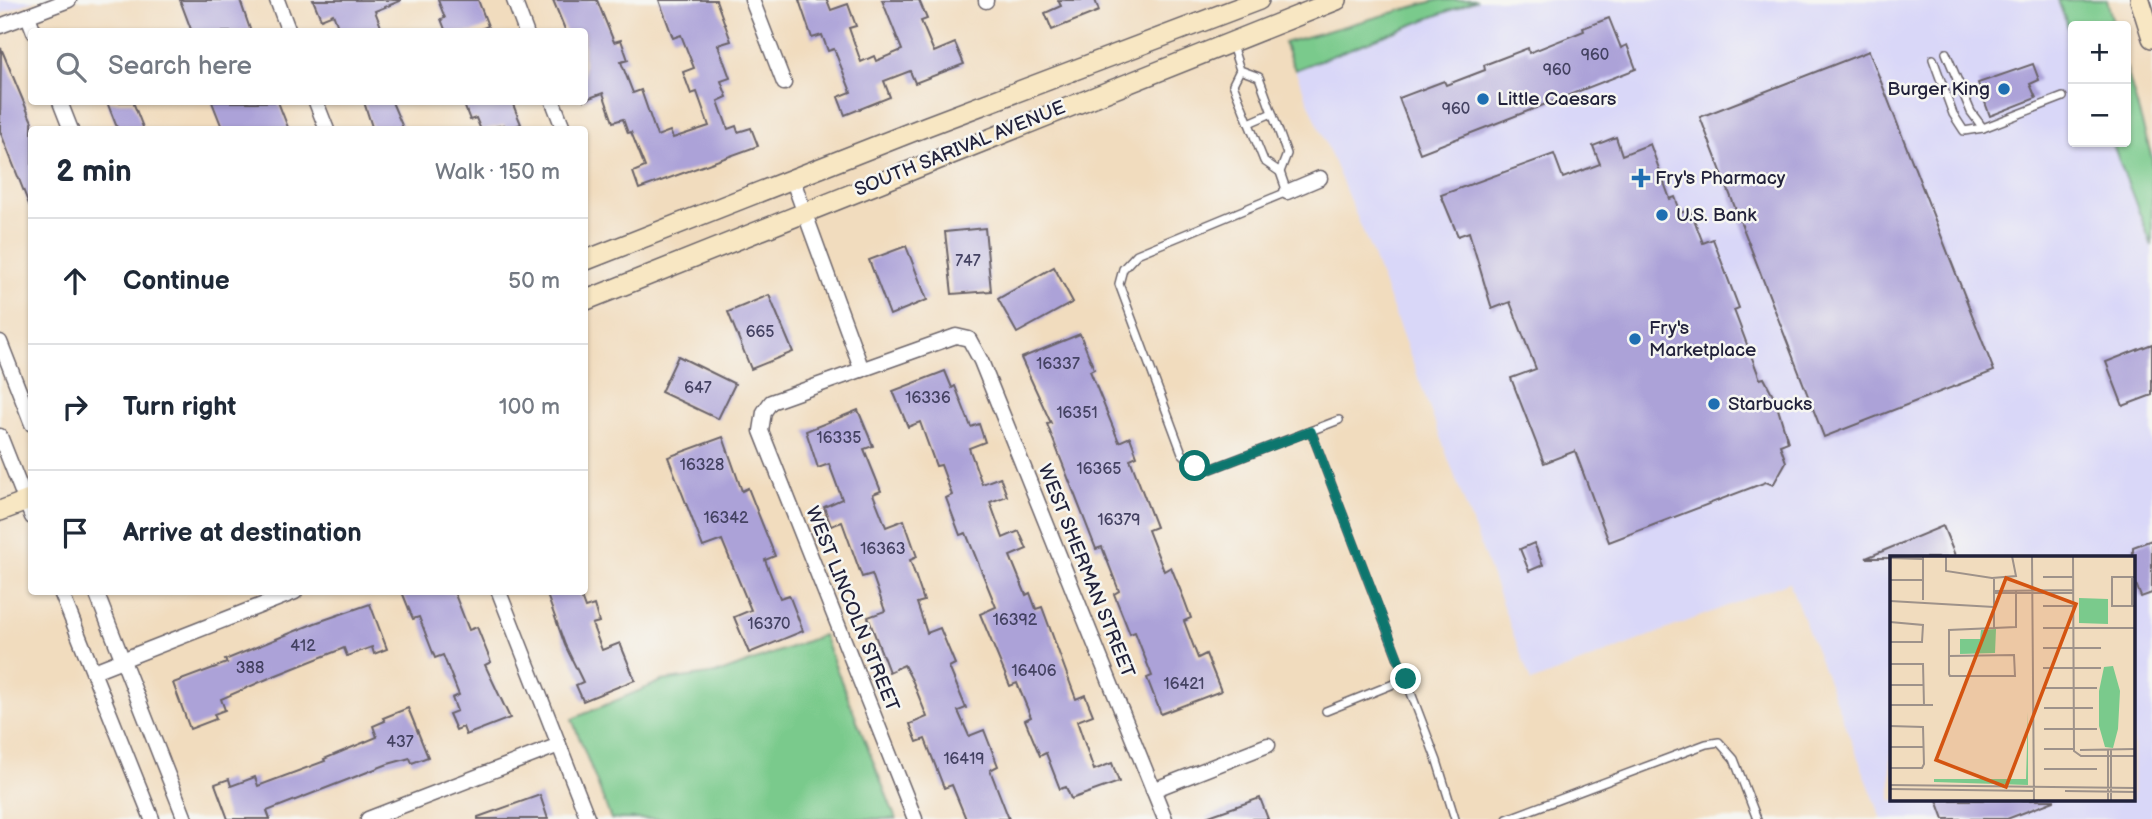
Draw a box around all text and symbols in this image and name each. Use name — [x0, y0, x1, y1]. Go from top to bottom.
map controls — [2068, 21, 2131, 147]
button: + — [2068, 21, 2131, 84]
search box — [28, 28, 588, 105]
house number: 960 — [1581, 46, 1609, 65]
icon: search — [52, 48, 90, 86]
text: Search here — [108, 51, 252, 82]
house number: 960 — [1543, 61, 1571, 80]
place label: Burger King — [1887, 78, 1990, 101]
marker: Burger King — [1996, 81, 2012, 97]
button: − — [2068, 84, 2131, 147]
place label: Little Caesars — [1497, 88, 1617, 111]
marker: Little Caesars — [1475, 91, 1491, 107]
street label: SOUTH SARIVAL AVENUE — [851, 96, 1069, 202]
house number: 960 — [1442, 100, 1470, 119]
text: 2 min — [56, 154, 132, 190]
text: Walk · 150 m — [435, 158, 560, 186]
place label: Fry's Pharmacy — [1655, 167, 1786, 190]
marker: Fry's Pharmacy — [1633, 170, 1649, 186]
place label: U.S. Bank — [1676, 204, 1757, 227]
marker: U.S. Bank — [1654, 207, 1670, 223]
house number: 747 — [955, 252, 981, 271]
icon: ahead — [56, 262, 94, 300]
text: Continue — [123, 266, 230, 297]
text: 50 m — [508, 267, 560, 295]
place label: Fry's Marketplace — [1649, 317, 1756, 362]
house number: 665 — [746, 323, 774, 342]
marker: Fry's Marketplace — [1627, 331, 1643, 347]
house number: 16337 — [1036, 355, 1080, 374]
house number: 647 — [684, 379, 712, 398]
icon: right — [56, 388, 94, 426]
house number: 16336 — [905, 389, 951, 408]
text: Turn right — [123, 392, 236, 423]
text: 100 m — [499, 393, 560, 421]
place label: Starbucks — [1728, 393, 1812, 416]
marker: Starbucks — [1706, 396, 1722, 412]
house number: 16351 — [1056, 404, 1098, 423]
house number: 16335 — [817, 429, 861, 448]
route start — [1179, 450, 1210, 481]
house number: 16328 — [680, 456, 724, 475]
house number: 16365 — [1077, 460, 1121, 479]
street label: WEST SHERMAN STREET — [1033, 461, 1140, 682]
street label: WEST LINCOLN STREET — [800, 503, 904, 715]
house number: 16342 — [703, 509, 749, 528]
house number: 16379 — [1098, 511, 1140, 530]
icon: arrive — [56, 514, 94, 552]
text: Arrive at destination — [123, 518, 362, 549]
house number: 16363 — [860, 540, 906, 559]
inset map — [1890, 556, 2134, 802]
house number: 16392 — [993, 611, 1038, 630]
house number: 16370 — [747, 615, 791, 634]
house number: 412 — [290, 637, 316, 656]
house number: 388 — [236, 659, 264, 678]
house number: 16406 — [1012, 662, 1057, 681]
route end — [1390, 663, 1421, 694]
house number: 16421 — [1163, 675, 1205, 694]
house number: 437 — [386, 733, 414, 752]
house number: 16419 — [943, 750, 985, 769]

